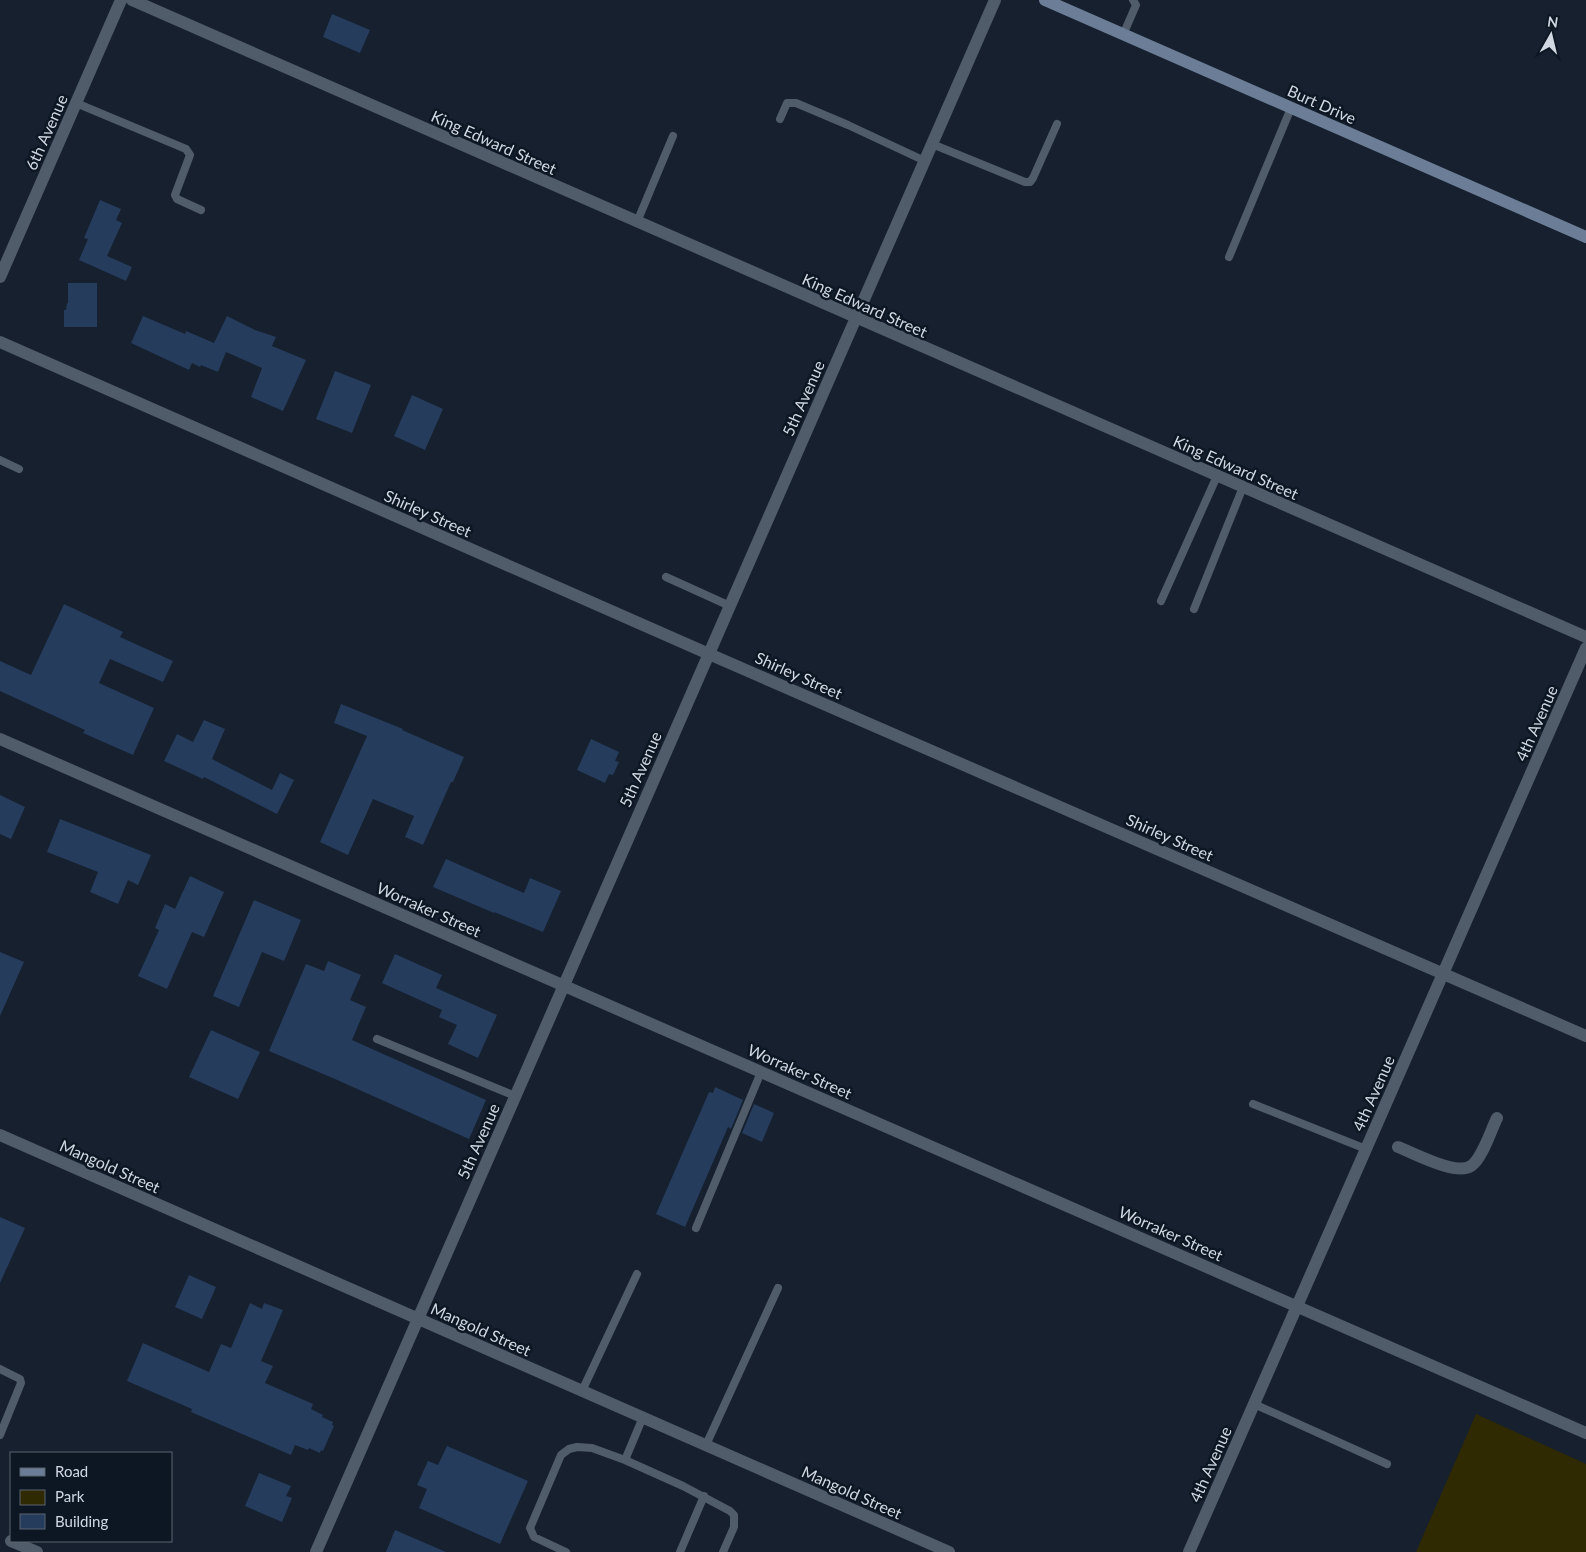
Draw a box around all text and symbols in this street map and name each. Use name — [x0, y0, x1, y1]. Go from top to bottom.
north arrow — [1526, 10, 1576, 60]
text: N — [1546, 12, 1559, 31]
street label: Burt Drive — [1285, 80, 1359, 128]
street label: 6th Avenue — [21, 91, 71, 173]
street label: King Edward Street — [429, 106, 560, 178]
street label: King Edward Street — [800, 269, 931, 341]
street label: 5th Avenue — [778, 357, 828, 439]
street label: King Edward Street — [1171, 431, 1302, 503]
street label: Shirley Street — [382, 485, 475, 541]
street label: Shirley Street — [753, 647, 846, 703]
street label: 4th Avenue — [1511, 682, 1561, 764]
street label: 5th Avenue — [615, 728, 665, 810]
street label: Shirley Street — [1124, 809, 1217, 865]
street label: Worraker Street — [374, 878, 484, 941]
street label: Worraker Street — [745, 1040, 855, 1103]
street label: 4th Avenue — [1348, 1052, 1398, 1134]
street label: 5th Avenue — [453, 1100, 503, 1182]
street label: Mangold Street — [57, 1135, 163, 1197]
street label: Worraker Street — [1116, 1202, 1226, 1265]
street label: Mangold Street — [428, 1298, 534, 1360]
street label: 4th Avenue — [1185, 1423, 1235, 1505]
legend — [10, 1452, 172, 1542]
street label: Mangold Street — [799, 1461, 905, 1523]
text: Road — [55, 1462, 88, 1480]
text: Park — [55, 1487, 85, 1505]
text: Building — [55, 1512, 108, 1530]

